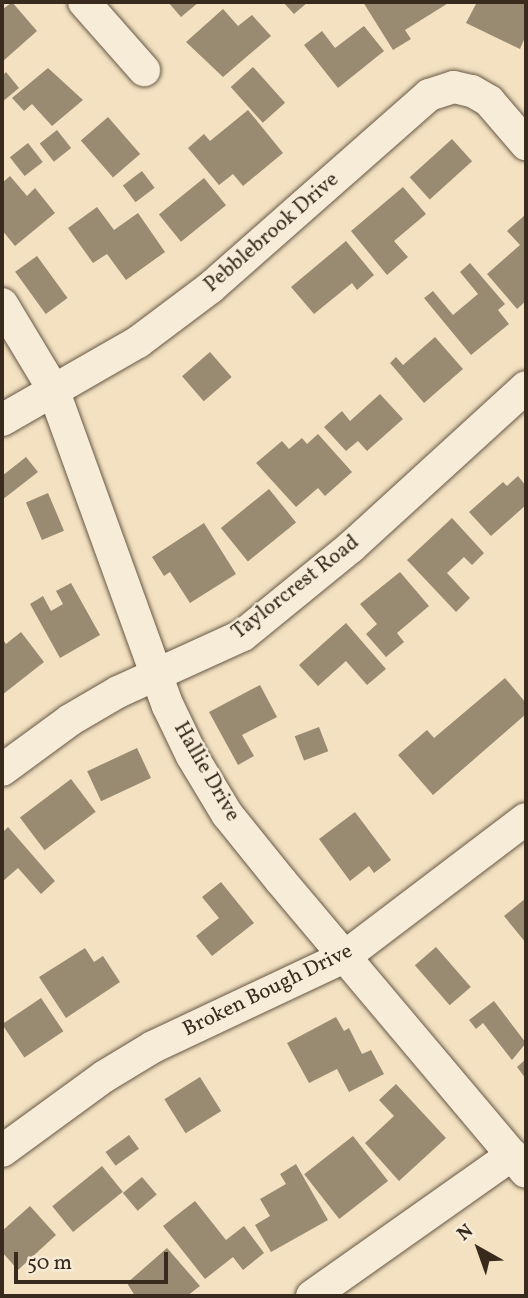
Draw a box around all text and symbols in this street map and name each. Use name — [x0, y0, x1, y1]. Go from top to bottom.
street label: Pebblebrook Drive — [200, 168, 344, 298]
street label: Taylorcrest Road — [227, 530, 365, 646]
street label: Hallie Drive — [167, 718, 245, 826]
street label: Broken Bough Drive — [179, 939, 357, 1043]
north arrow — [444, 1214, 514, 1284]
text: N — [452, 1219, 479, 1247]
scale bar — [18, 1238, 172, 1282]
text: 50 m — [27, 1249, 72, 1278]

